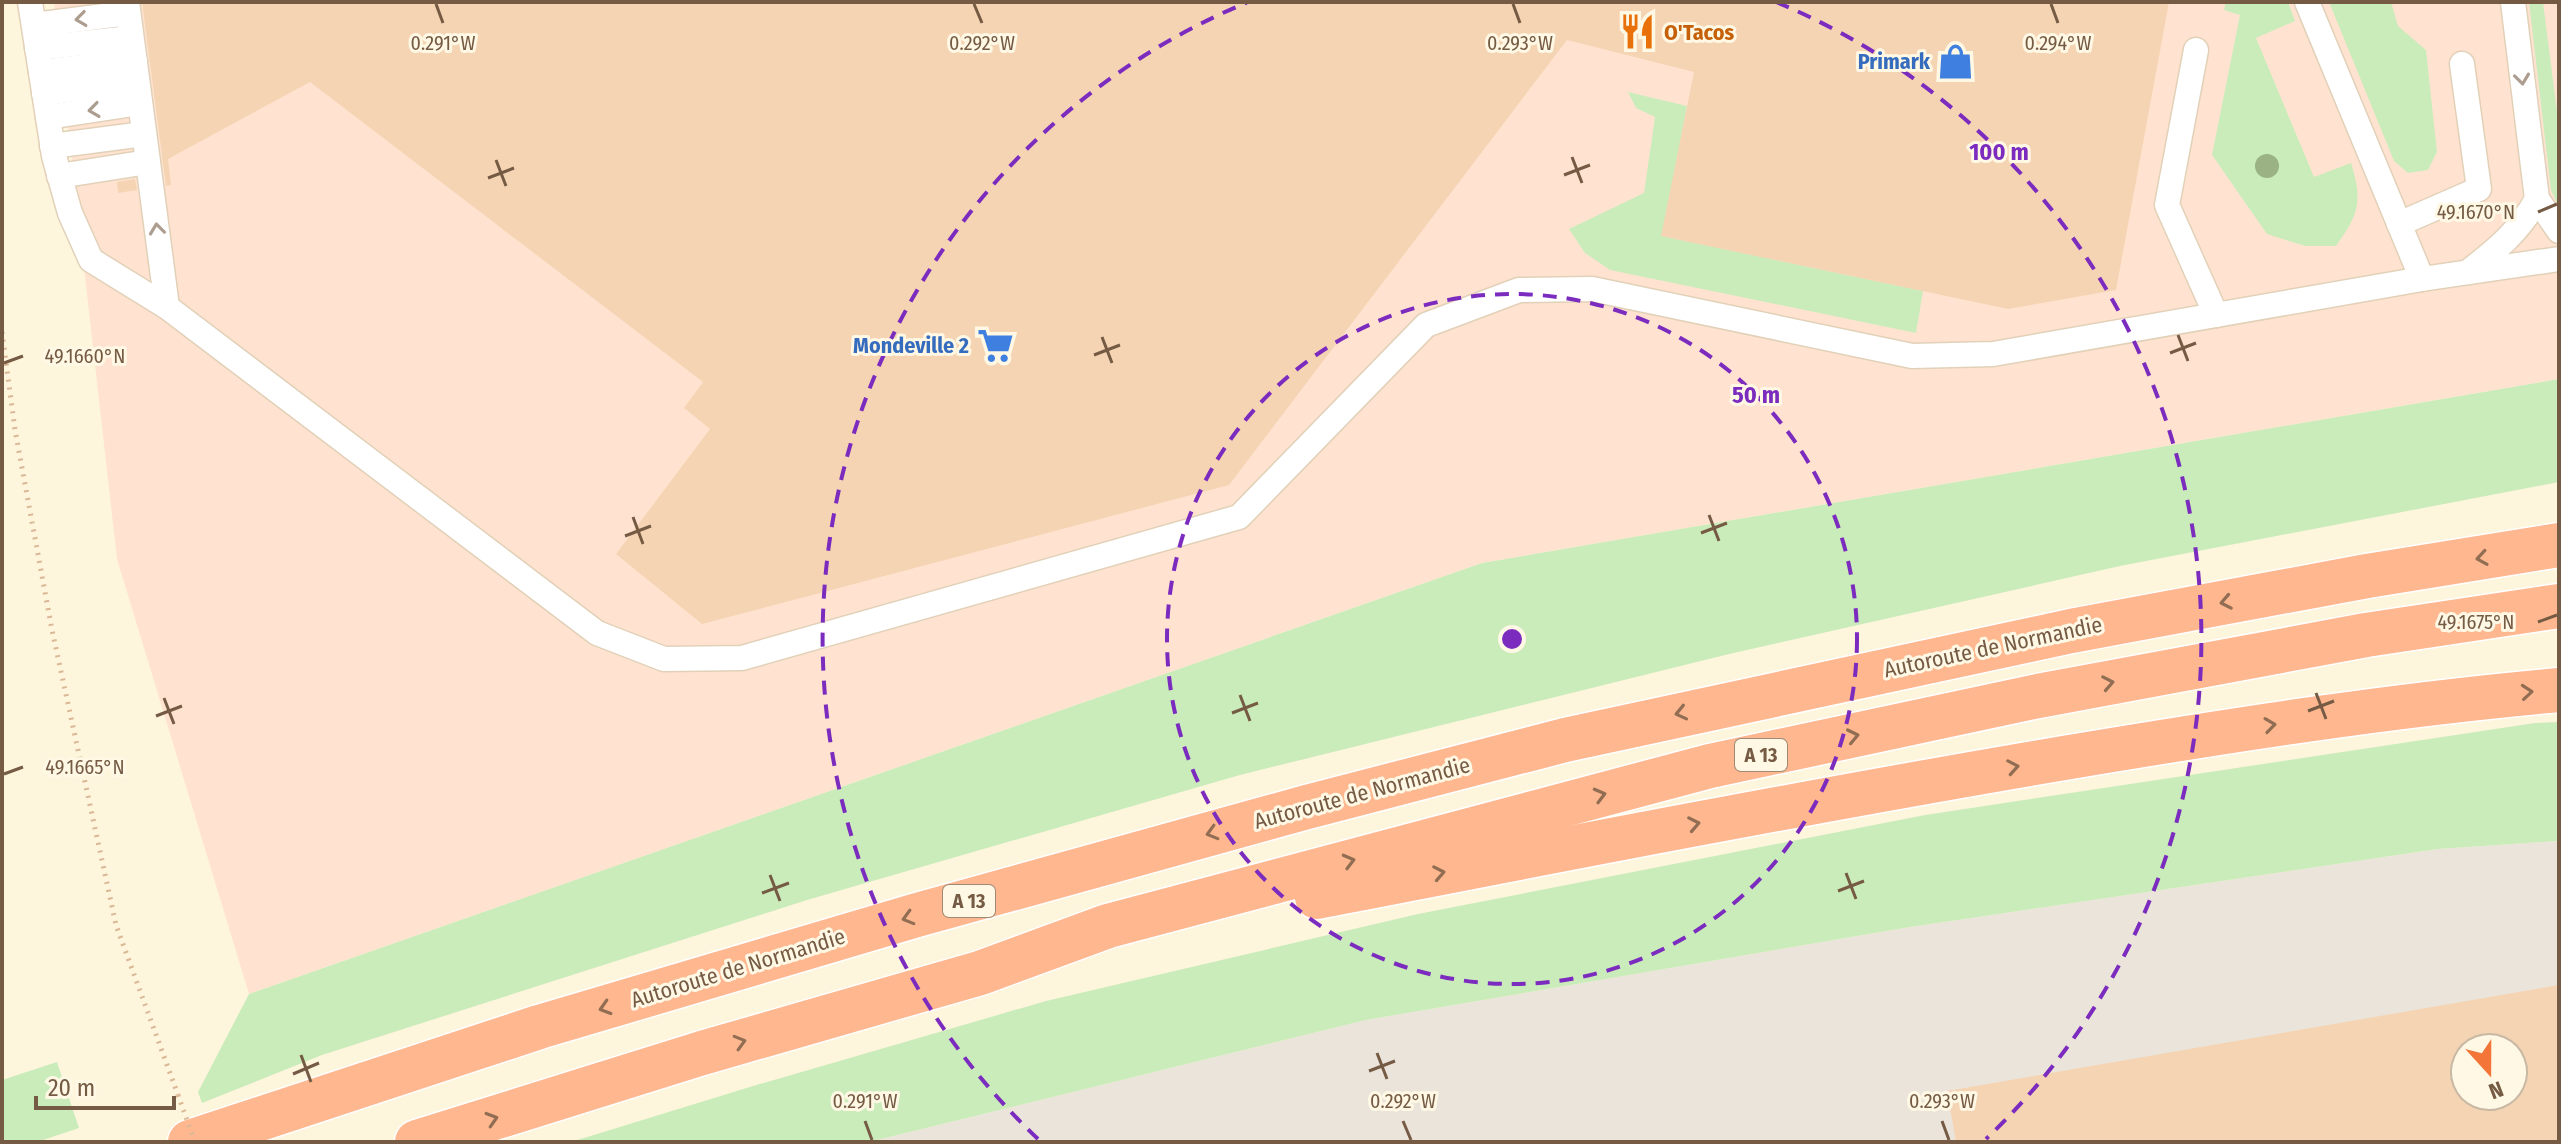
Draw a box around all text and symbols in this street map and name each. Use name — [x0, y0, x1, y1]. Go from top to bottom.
one-way arrow — [74, 10, 88, 27]
restaurant icon: O'Tacos — [1619, 13, 1657, 51]
place label: O'Tacos — [1664, 19, 1735, 46]
text: 0.291°W — [411, 31, 475, 55]
text: 0.292°W — [949, 31, 1015, 55]
text: 0.293°W — [1487, 31, 1553, 55]
text: 0.294°W — [2025, 31, 2091, 55]
shop icon: Primark — [1937, 42, 1975, 80]
place label: Primark — [1858, 48, 1931, 75]
one-way arrow — [2514, 73, 2531, 86]
one-way arrow — [87, 101, 101, 118]
text: 100 m — [1969, 138, 2029, 166]
text: 49.1670°N — [2437, 200, 2515, 224]
one-way arrow — [148, 222, 165, 235]
supermarket icon: Mondeville 2 — [976, 326, 1014, 364]
place label: Mondeville 2 — [853, 332, 969, 359]
text: 49.1660°N — [45, 344, 125, 368]
text: 50 m — [1732, 381, 1780, 409]
one-way arrow — [2475, 548, 2489, 565]
one-way arrow — [2219, 592, 2233, 609]
text: 49.1675°N — [2438, 610, 2514, 634]
street label: Autoroute de Normandie — [1881, 611, 2105, 683]
centre of rings — [1498, 625, 1526, 653]
one-way arrow — [2101, 676, 2115, 693]
one-way arrow — [2521, 684, 2534, 701]
one-way arrow — [1675, 704, 1688, 721]
one-way arrow — [2263, 717, 2276, 734]
one-way arrow — [1847, 728, 1860, 745]
road number: A 13 — [1735, 739, 1787, 771]
street label: Autoroute de Normandie — [1251, 751, 1473, 835]
text: 49.1665°N — [45, 755, 125, 779]
one-way arrow — [2006, 759, 2020, 776]
one-way arrow — [1593, 787, 1607, 804]
one-way arrow — [1687, 817, 1701, 834]
one-way arrow — [1206, 824, 1220, 840]
one-way arrow — [1341, 854, 1355, 870]
one-way arrow — [1432, 866, 1446, 883]
road number: A 13 — [943, 885, 995, 917]
one-way arrow — [901, 909, 915, 925]
street label: Autoroute de Normandie — [628, 923, 848, 1013]
one-way arrow — [598, 999, 612, 1015]
north arrow — [2449, 1032, 2529, 1112]
one-way arrow — [733, 1035, 747, 1051]
scale bar — [36, 1060, 174, 1110]
text: 20 m — [48, 1074, 95, 1102]
text: N — [2485, 1075, 2507, 1105]
text: 0.291°W — [833, 1089, 897, 1113]
text: 0.292°W — [1370, 1089, 1436, 1113]
text: 0.293°W — [1909, 1089, 1975, 1113]
one-way arrow — [484, 1112, 498, 1128]

